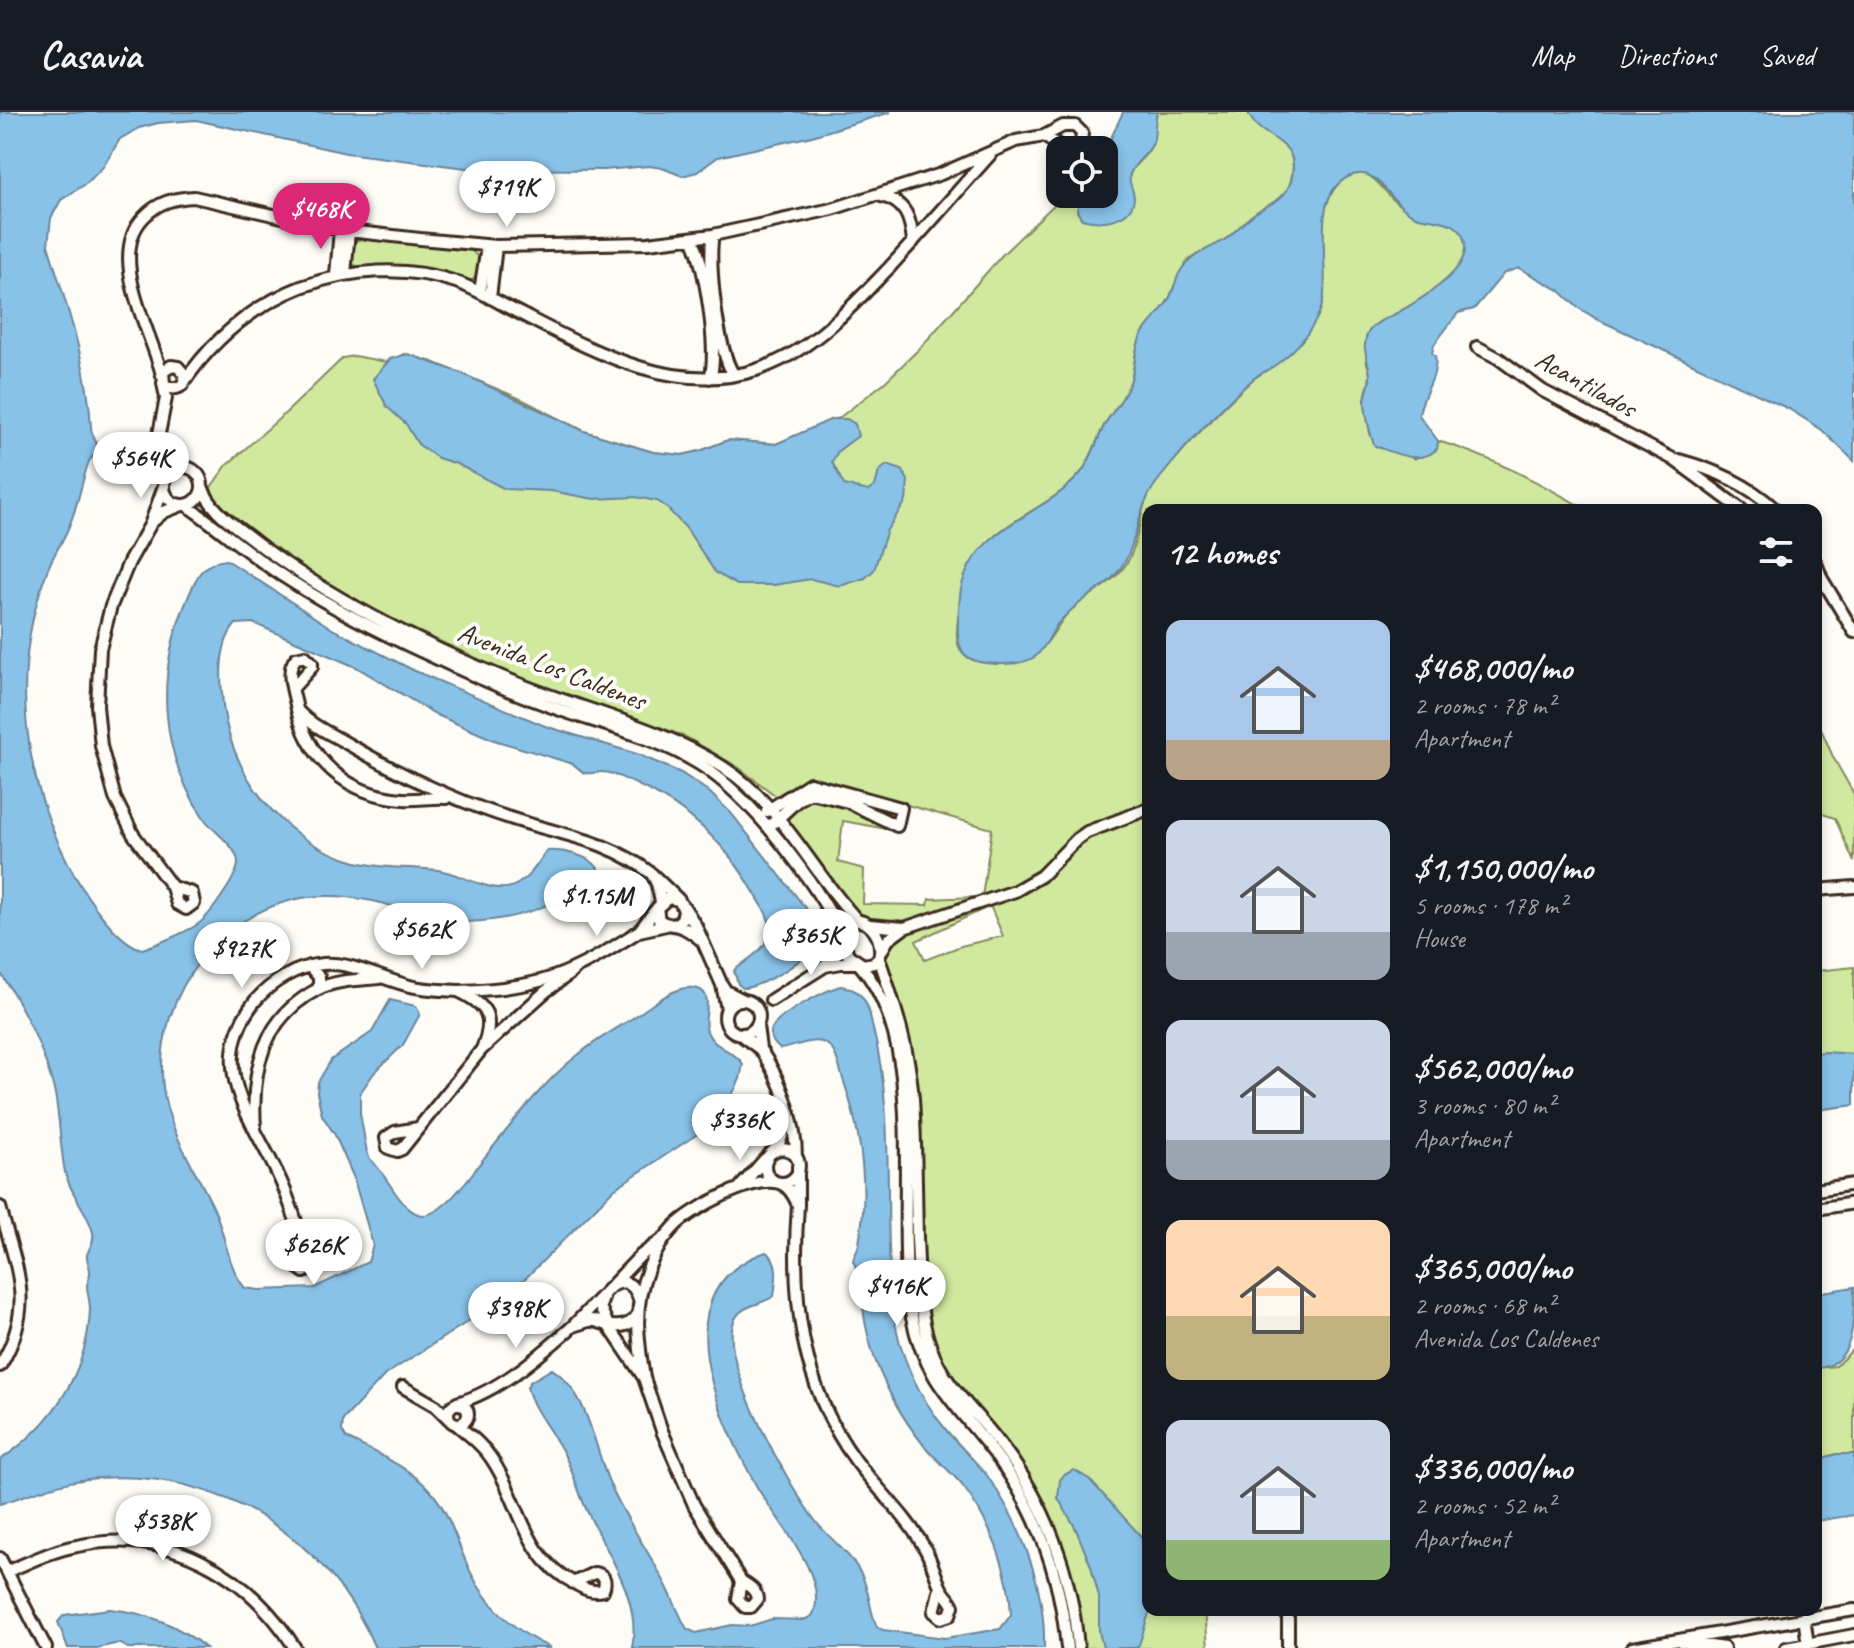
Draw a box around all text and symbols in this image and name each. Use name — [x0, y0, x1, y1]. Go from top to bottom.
text: Casavia — [40, 32, 141, 79]
text: Map — [1531, 38, 1574, 73]
text: Directions — [1618, 38, 1716, 73]
text: Saved — [1760, 38, 1814, 73]
map controls — [1046, 136, 1118, 208]
button: locate — [1046, 136, 1118, 208]
pin: $719K — [451, 161, 563, 229]
text: $719K — [477, 170, 537, 203]
pin: $468K — [265, 183, 377, 251]
text: $468K — [291, 192, 351, 225]
street label: Acantilados — [1529, 341, 1645, 426]
pin: $564K — [85, 432, 197, 500]
text: $564K — [111, 441, 171, 474]
icon: filters — [1754, 530, 1798, 574]
text: 12 homes — [1166, 531, 1277, 574]
street label: Avenida Los Caldenes — [453, 614, 653, 719]
text: $468,000/mo — [1414, 646, 1572, 689]
icon: home — [1230, 652, 1326, 748]
text: 2 rooms · 78 m² — [1414, 689, 1555, 722]
text: Apartment — [1414, 722, 1510, 755]
text: $1,150,000/mo — [1414, 846, 1593, 889]
icon: home — [1230, 852, 1326, 948]
pin: $1.15M — [532, 870, 662, 938]
text: $1.15M — [562, 879, 632, 912]
text: 5 rooms · 178 m² — [1414, 889, 1566, 922]
pin: $562K — [366, 903, 478, 971]
pin: $365K — [755, 909, 867, 977]
text: $562K — [392, 912, 452, 945]
text: $365K — [781, 918, 841, 951]
pin: $927K — [186, 922, 298, 990]
text: House — [1414, 922, 1465, 955]
text: $927K — [212, 931, 272, 964]
text: $562,000/mo — [1414, 1046, 1572, 1089]
icon: home — [1230, 1052, 1326, 1148]
text: 3 rooms · 80 m² — [1414, 1089, 1555, 1122]
pin: $336K — [684, 1094, 796, 1162]
text: $336K — [710, 1103, 770, 1136]
text: Apartment — [1414, 1122, 1510, 1155]
pin: $626K — [258, 1219, 370, 1287]
text: $626K — [283, 1228, 345, 1261]
text: $365,000/mo — [1414, 1246, 1572, 1289]
icon: home — [1230, 1252, 1326, 1348]
pin: $416K — [841, 1260, 953, 1328]
text: $416K — [867, 1269, 927, 1302]
pin: $398K — [460, 1282, 572, 1350]
text: 2 rooms · 68 m² — [1414, 1289, 1555, 1322]
text: $398K — [486, 1291, 546, 1324]
text: Avenida Los Caldenes — [1414, 1322, 1598, 1355]
text: $336,000/mo — [1414, 1446, 1572, 1489]
icon: home — [1230, 1452, 1326, 1548]
text: 2 rooms · 52 m² — [1414, 1489, 1555, 1522]
pin: $538K — [107, 1495, 219, 1563]
text: $538K — [133, 1504, 193, 1537]
text: Apartment — [1414, 1522, 1510, 1555]

